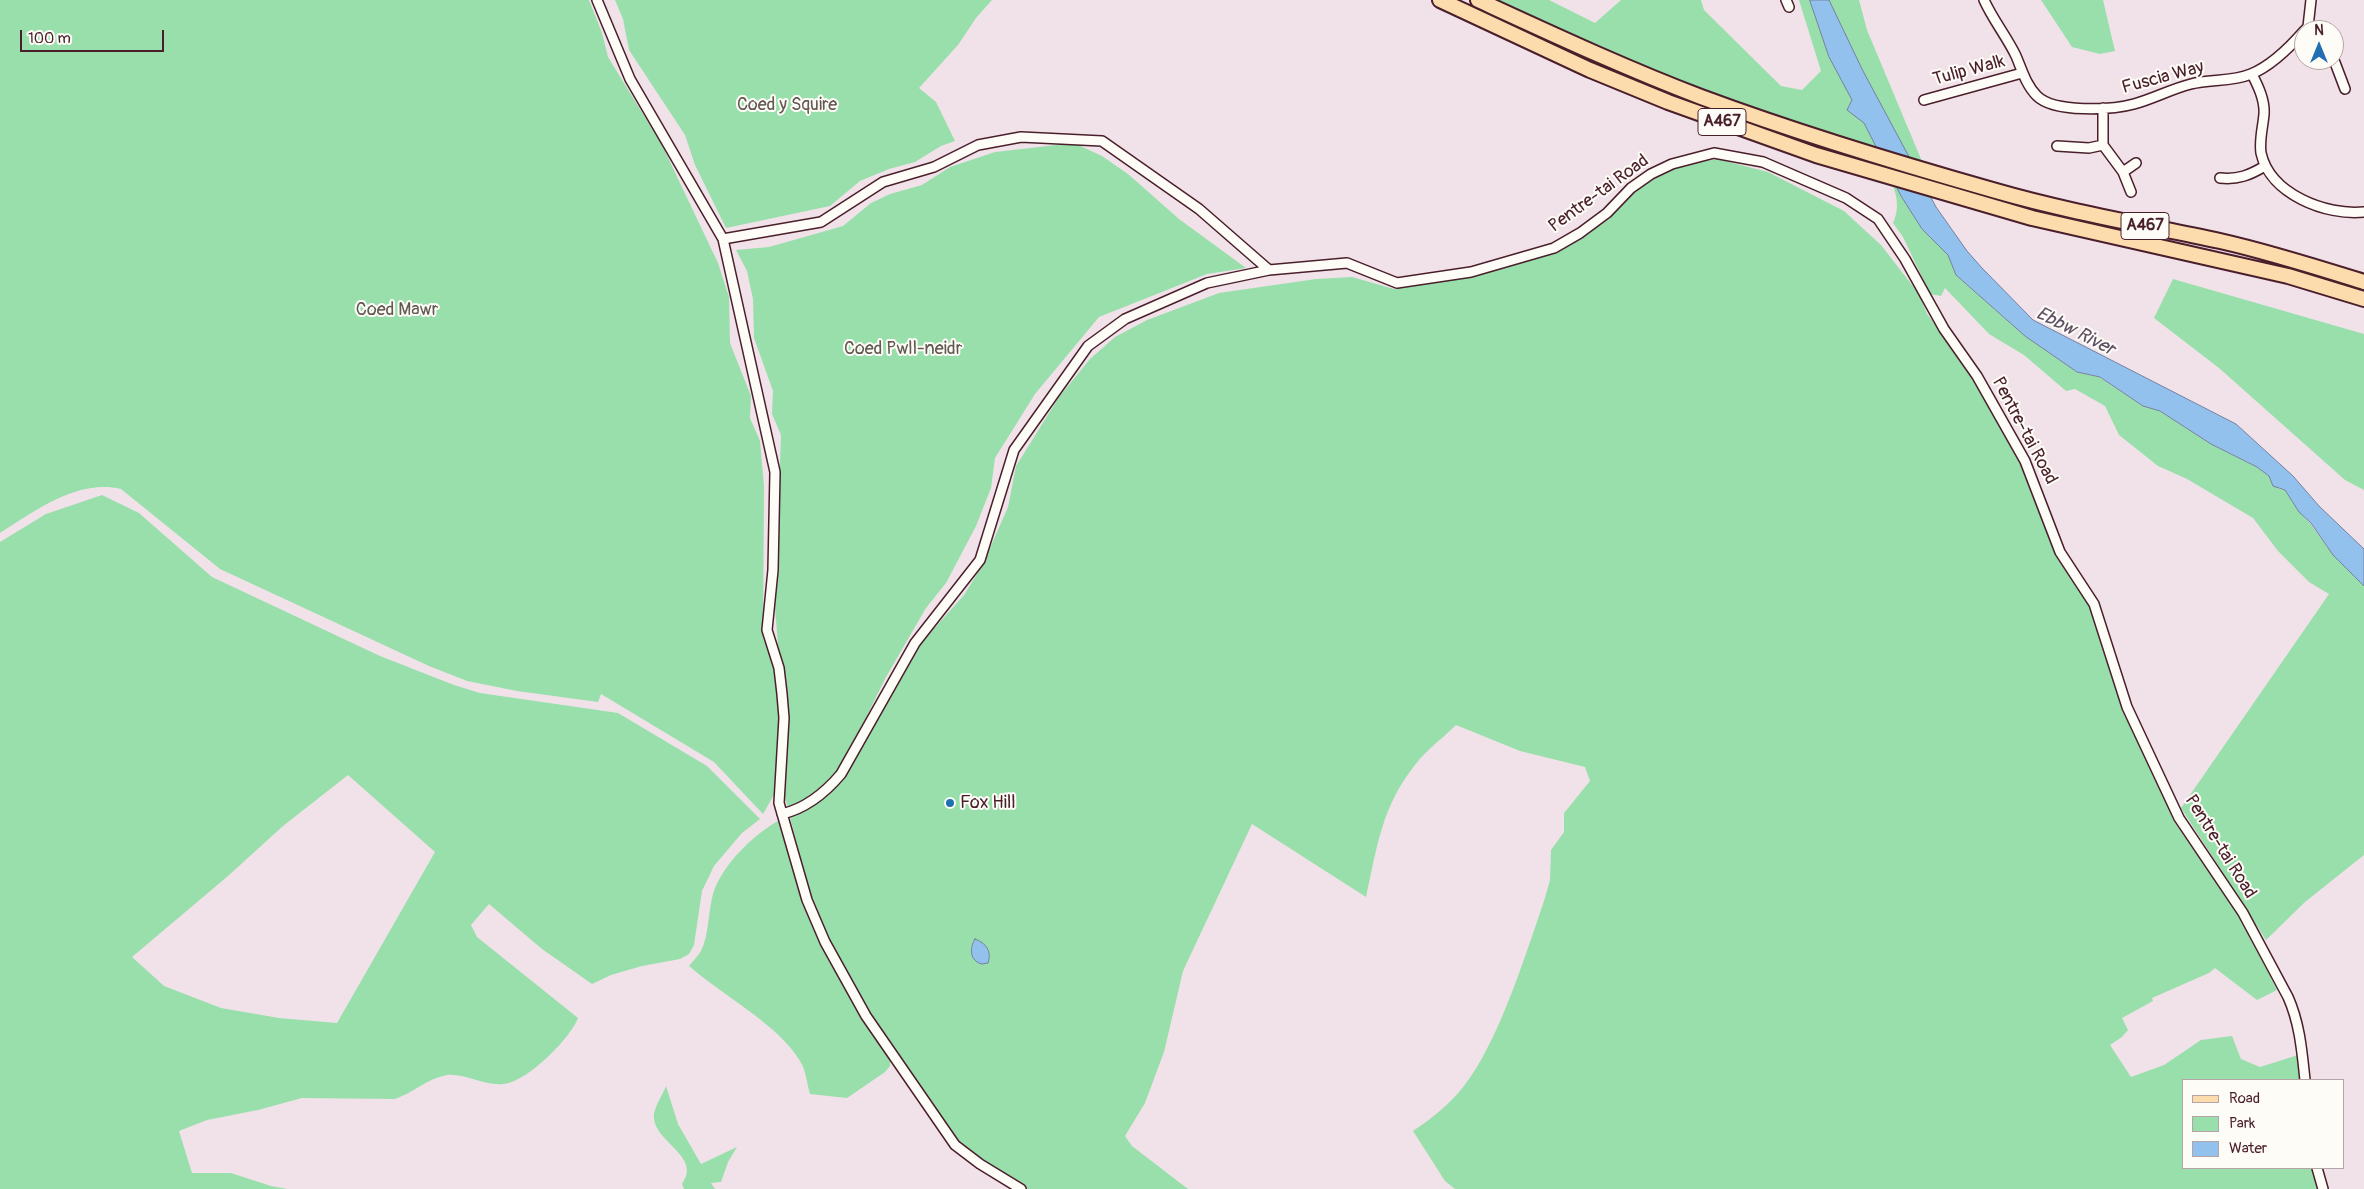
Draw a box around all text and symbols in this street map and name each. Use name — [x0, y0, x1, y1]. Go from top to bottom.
scale bar — [22, 20, 166, 52]
north arrow — [2294, 20, 2344, 70]
text: N — [2314, 22, 2324, 39]
text: 100 m — [28, 29, 71, 48]
street label: Tulip Walk — [1931, 51, 2007, 91]
street label: Fuscia Way — [2120, 57, 2206, 99]
park label: Coed y Squire — [737, 94, 837, 116]
road number: A467 — [1698, 108, 1746, 136]
street label: Pentre-tai Road — [1545, 150, 1653, 238]
road number: A467 — [2121, 212, 2169, 240]
park label: Coed Mawr — [356, 299, 438, 321]
water label: Ebbw River — [2032, 303, 2118, 361]
park label: Coed Pwll-neidr — [844, 338, 962, 360]
street label: Pentre-tai Road — [1987, 374, 2061, 488]
street label: Pentre-tai Road — [2179, 791, 2261, 903]
place label: Fox Hill — [960, 792, 1015, 814]
marker: Fox Hill — [944, 797, 956, 809]
legend — [2182, 1079, 2344, 1169]
text: Road — [2229, 1089, 2260, 1108]
text: Park — [2229, 1114, 2255, 1133]
text: Water — [2229, 1139, 2267, 1158]

